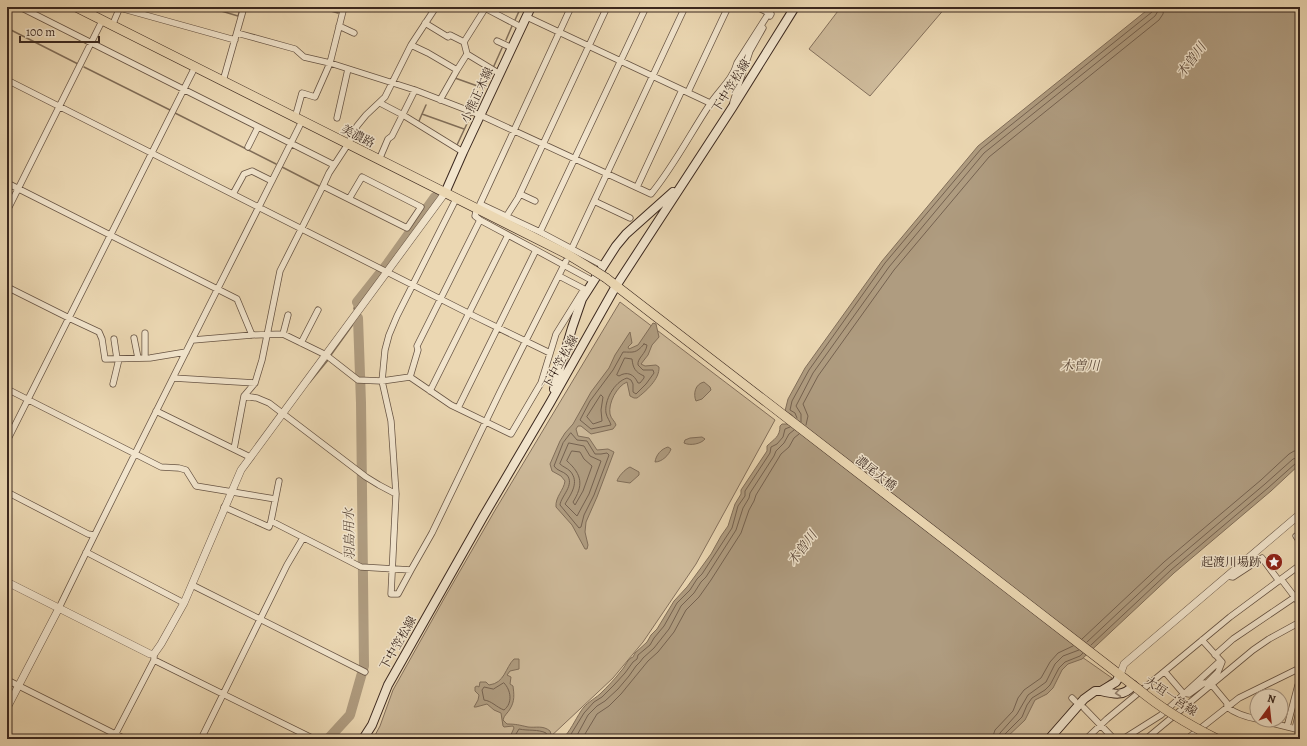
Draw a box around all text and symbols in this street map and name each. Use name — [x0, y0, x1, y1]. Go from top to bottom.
scale bar — [20, 18, 99, 44]
text: 100 m — [26, 24, 55, 40]
water label: 木曽川 — [1172, 38, 1211, 81]
street label: 下中笠松線 — [708, 56, 754, 116]
street label: 小熊正木線 — [457, 64, 497, 126]
street label: 美濃路 — [338, 121, 378, 151]
street label: 下中笠松線 — [538, 332, 582, 392]
water label: 木曽川 — [1060, 357, 1101, 374]
street label: 濃尾大橋 — [852, 452, 900, 494]
water label: 羽島用水 — [340, 506, 358, 560]
water label: 木曽川 — [783, 526, 822, 569]
place icon: 起渡川場跡 — [1264, 552, 1284, 572]
place label: 起渡川場跡 — [1201, 554, 1261, 570]
street label: 下中笠松線 — [376, 613, 420, 673]
street label: 大垣一宮線 — [1142, 673, 1200, 719]
one-way arrow — [1115, 688, 1122, 697]
north arrow — [1249, 688, 1289, 728]
text: N — [1266, 691, 1277, 707]

